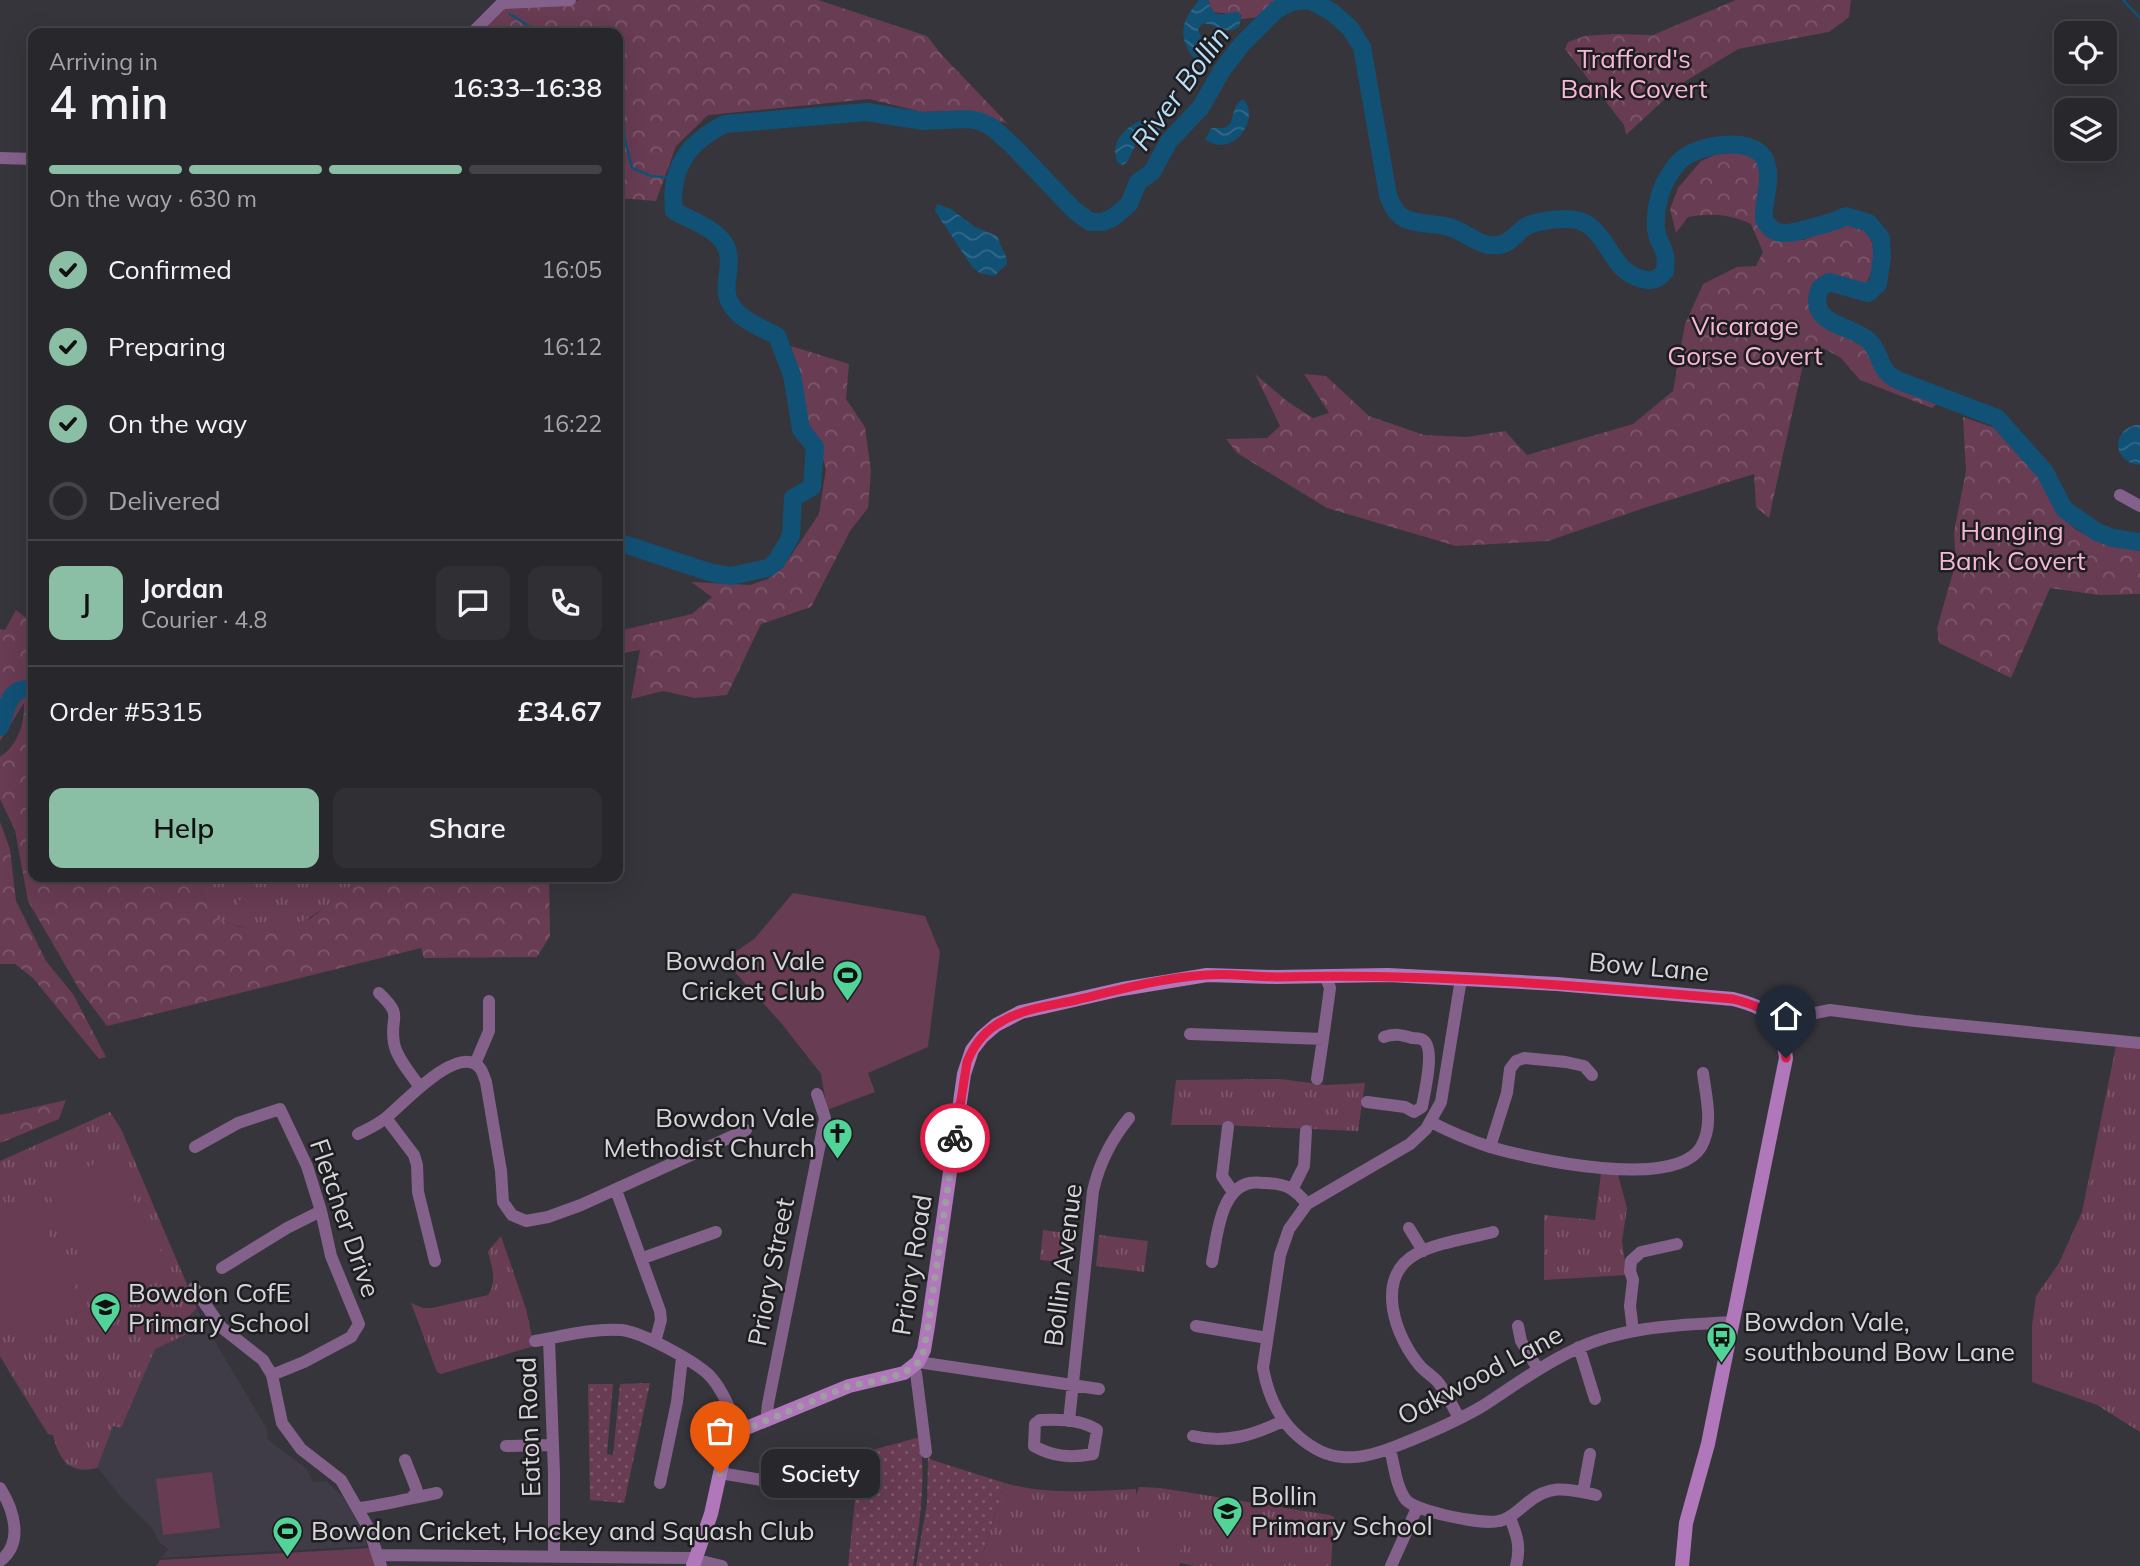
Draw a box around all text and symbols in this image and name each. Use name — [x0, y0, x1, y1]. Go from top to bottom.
water label: River Bollin — [1123, 19, 1236, 157]
map controls — [2054, 21, 2117, 161]
button: locate — [2054, 21, 2117, 84]
park label: Trafford's Bank Covert — [1560, 42, 1708, 105]
text: Arriving in — [49, 47, 158, 76]
text: 16:33–16:38 — [452, 71, 602, 104]
text: 4 min — [49, 73, 168, 131]
button: layers — [2054, 98, 2117, 161]
text: On the way · 630 m — [49, 184, 257, 213]
icon: check — [49, 251, 87, 289]
text: Confirmed — [108, 253, 232, 286]
text: 16:05 — [542, 255, 602, 284]
park label: Vicarage Gorse Covert — [1667, 309, 1823, 372]
icon: check — [49, 328, 87, 366]
text: Preparing — [108, 330, 226, 363]
text: 16:12 — [542, 332, 602, 361]
icon: check — [49, 405, 87, 443]
text: On the way — [108, 407, 247, 440]
text: 16:22 — [542, 409, 602, 438]
text: Delivered — [108, 484, 221, 517]
park label: Hanging Bank Covert — [1938, 514, 2086, 577]
button: chat — [436, 566, 510, 640]
button: phone — [528, 566, 602, 640]
text: Jordan — [141, 572, 224, 605]
text: J — [81, 587, 91, 620]
text: Courier · 4.8 — [141, 605, 267, 634]
text: Order #5315 — [49, 695, 202, 728]
text: £34.67 — [518, 695, 602, 728]
button: Help — [49, 788, 319, 868]
button: Share — [333, 788, 602, 868]
place label: Bowdon Vale Cricket Club — [665, 944, 825, 1007]
street label: Bow Lane — [1587, 945, 1711, 988]
sports icon: Bowdon Vale Cricket Club — [831, 959, 865, 1003]
pin — [1756, 986, 1816, 1058]
icon: home — [1767, 997, 1805, 1035]
place label: Bowdon Vale Methodist Church — [604, 1101, 815, 1164]
courier — [920, 1103, 990, 1173]
church icon: Bowdon Vale Methodist Church — [821, 1116, 855, 1160]
icon: bike — [936, 1119, 974, 1157]
street label: Fletcher Drive — [303, 1134, 388, 1301]
street label: Bollin Avenue — [1036, 1182, 1089, 1348]
street label: Priory Road — [884, 1192, 939, 1337]
street label: Priory Street — [740, 1195, 801, 1349]
place label: Bowdon CofE Primary School — [128, 1276, 310, 1339]
school or university icon: Bowdon CofE Primary School — [88, 1291, 122, 1335]
place label: Bowdon Vale, southbound Bow Lane — [1744, 1305, 2015, 1368]
street label: Oakwood Lane — [1392, 1317, 1568, 1432]
bus stop icon: Bowdon Vale, southbound Bow Lane — [1704, 1320, 1738, 1364]
street label: Eaton Road — [510, 1356, 547, 1498]
pin — [690, 1401, 750, 1473]
icon: bag — [701, 1412, 739, 1450]
callout: Society — [762, 1448, 881, 1498]
text: Society — [781, 1459, 860, 1488]
place label: Bollin Primary School — [1251, 1479, 1433, 1542]
school or university icon: Bollin Primary School — [1211, 1494, 1245, 1538]
sports icon: Bowdon Cricket, Hockey and Squash Club — [271, 1514, 305, 1558]
place label: Bowdon Cricket, Hockey and Squash Club — [311, 1514, 814, 1547]

